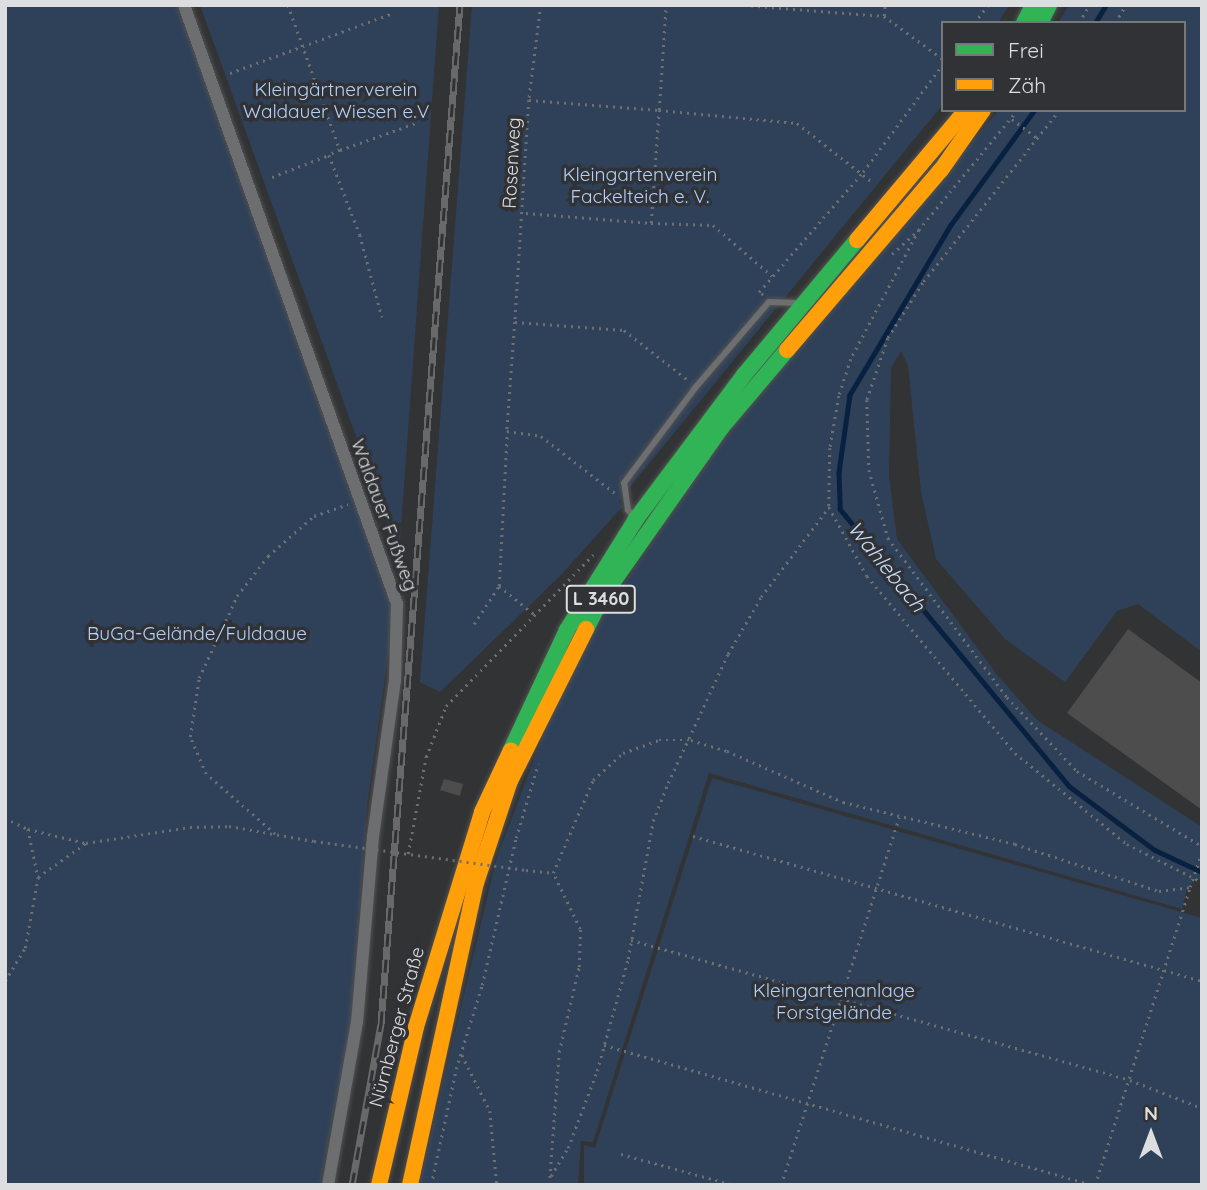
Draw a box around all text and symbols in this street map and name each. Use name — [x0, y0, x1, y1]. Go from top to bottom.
legend — [941, 21, 1186, 112]
text: Frei — [1008, 37, 1044, 63]
text: Zäh — [1008, 72, 1046, 98]
park label: Kleingärtnerverein Waldauer Wiesen e.V — [243, 79, 429, 123]
street label: Rosenweg — [498, 117, 526, 209]
park label: Kleingartenverein Fackelteich e. V. — [563, 164, 717, 208]
street label: Waldauer Fußweg — [346, 436, 422, 594]
water label: Wahlebach — [843, 516, 931, 616]
road number: L 3460 — [564, 584, 638, 614]
park label: BuGa-Gelände/Fuldaaue — [87, 623, 307, 645]
street label: Nürnberger Straße — [365, 944, 429, 1110]
park label: Kleingartenanlage Forstgelände — [753, 980, 915, 1024]
north arrow — [1116, 1099, 1186, 1169]
text: N — [1144, 1101, 1158, 1125]

